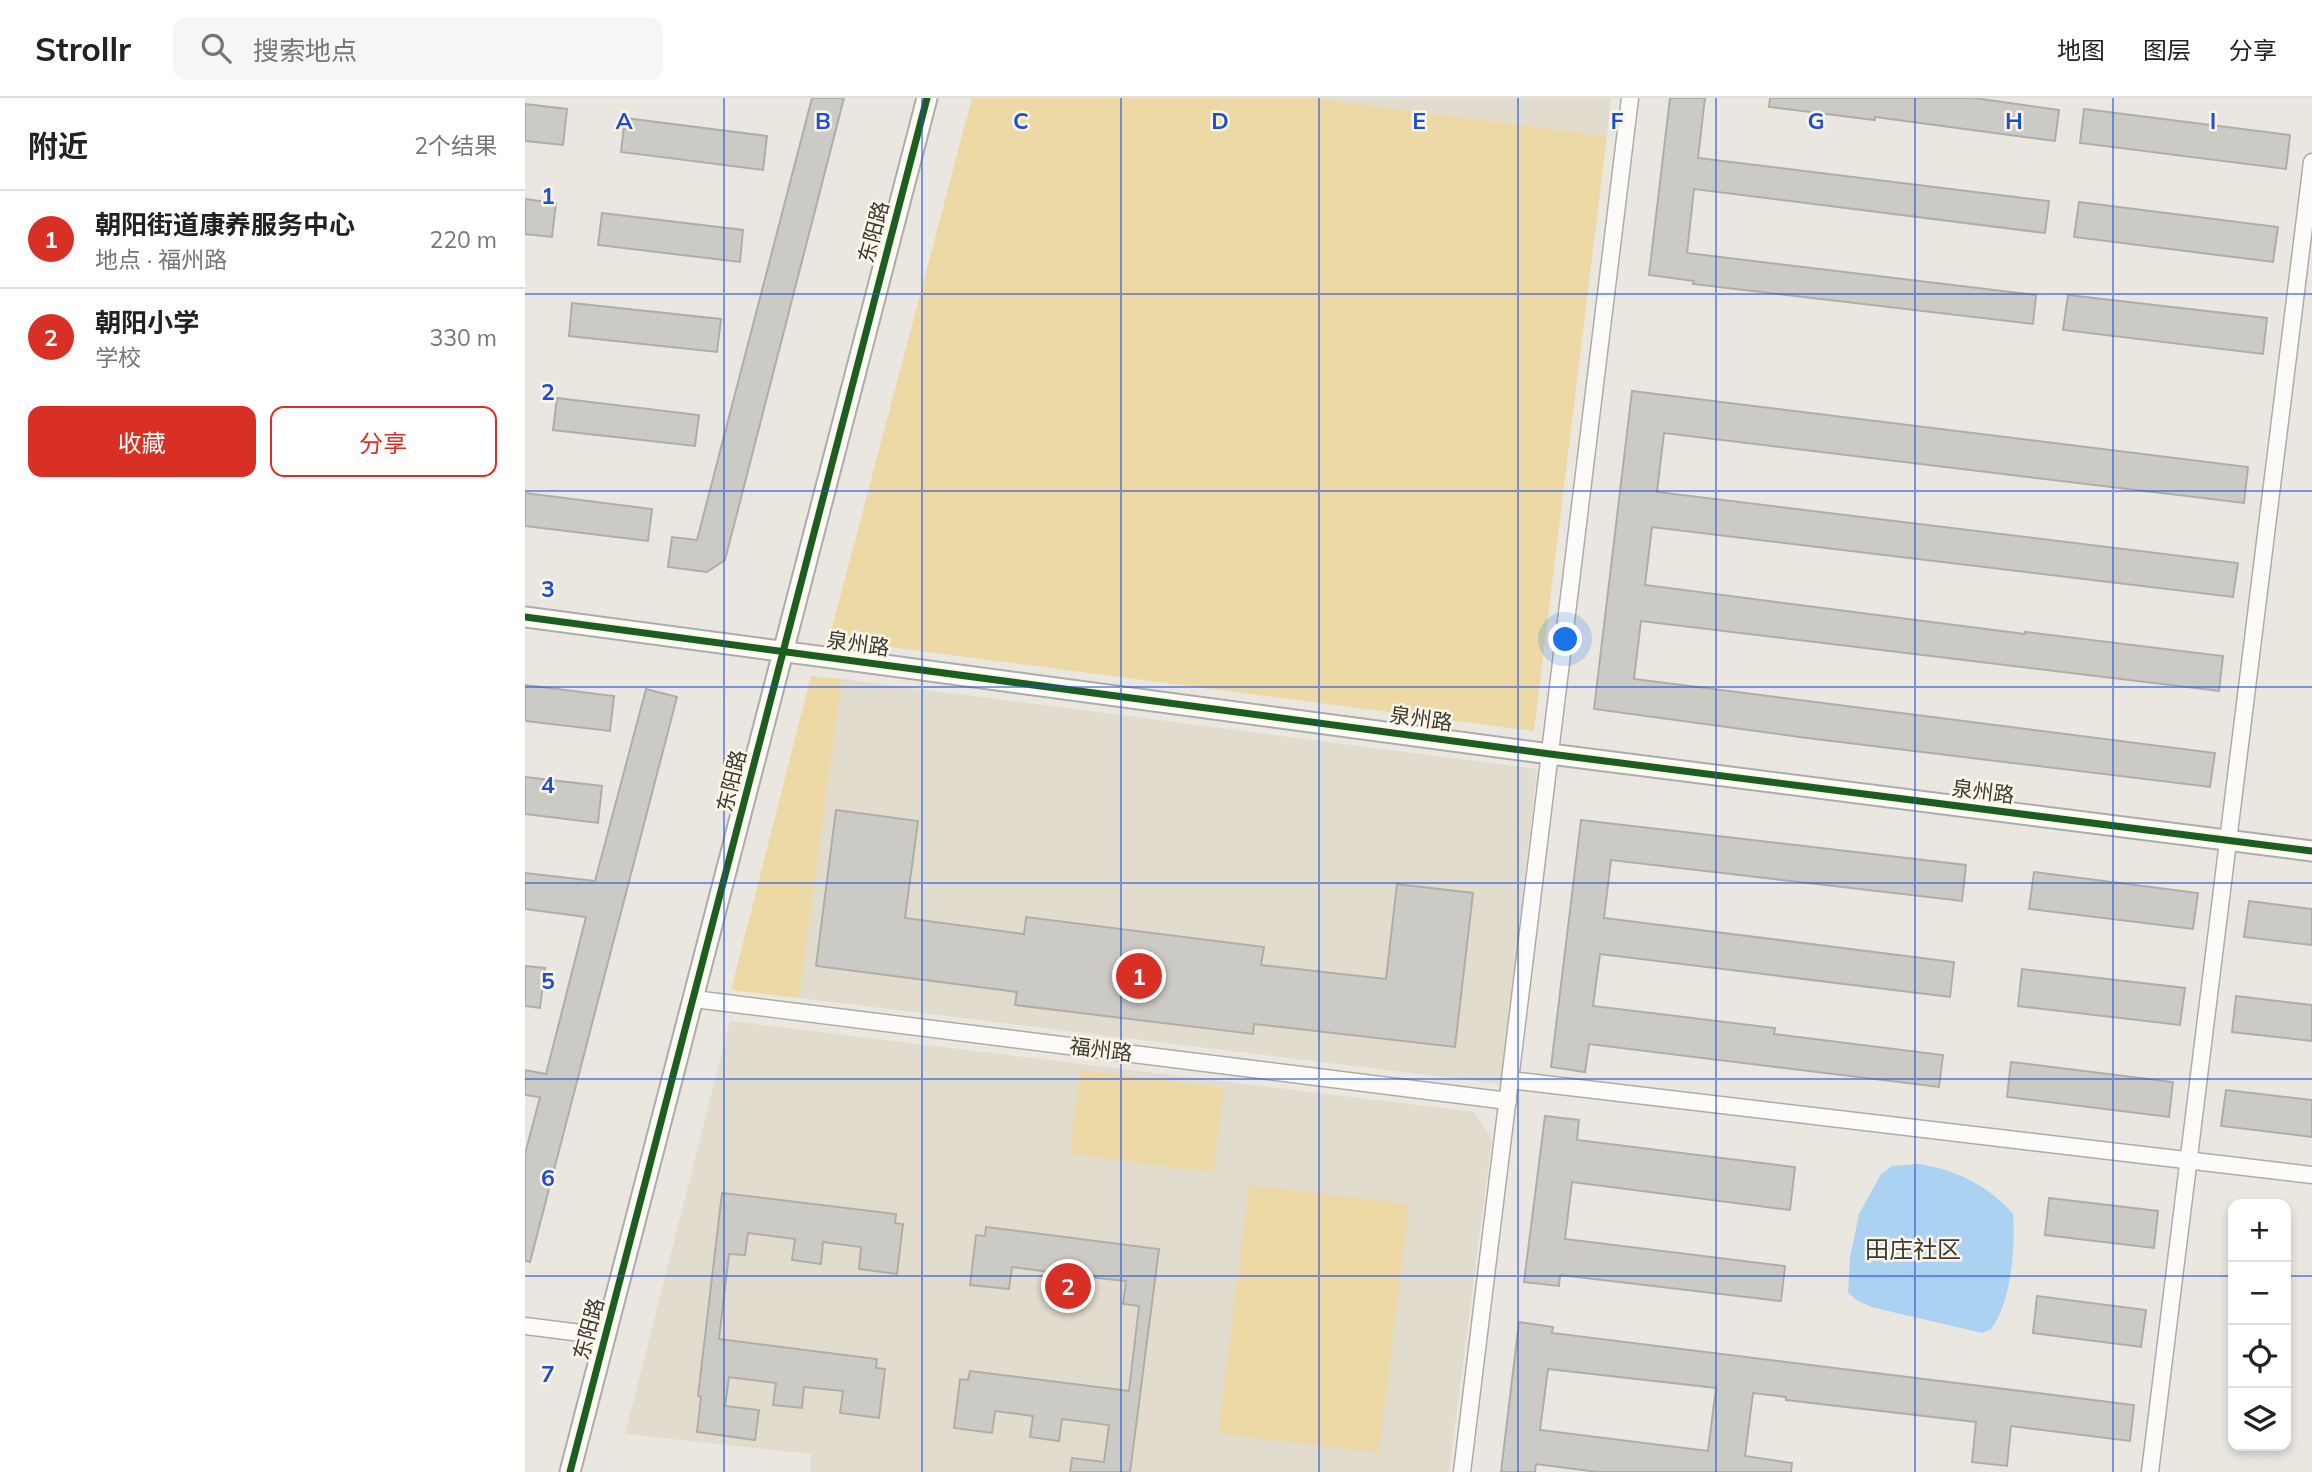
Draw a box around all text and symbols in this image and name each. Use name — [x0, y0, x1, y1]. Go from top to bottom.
search box — [173, 17, 663, 80]
text: Strollr — [35, 28, 131, 69]
icon: search — [197, 29, 235, 67]
text: 搜索地点 — [253, 34, 357, 67]
text: 地图 — [2057, 35, 2105, 65]
text: 图层 — [2143, 35, 2191, 65]
text: 分享 — [2229, 35, 2277, 65]
text: A — [615, 106, 633, 135]
text: B — [815, 106, 831, 135]
text: C — [1013, 106, 1029, 135]
text: D — [1211, 106, 1229, 135]
text: E — [1412, 106, 1426, 135]
text: F — [1610, 106, 1624, 135]
text: G — [1807, 106, 1825, 135]
text: H — [2005, 106, 2023, 135]
text: I — [2210, 106, 2216, 135]
text: 附近 — [28, 127, 88, 165]
text: 2个结果 — [414, 131, 497, 160]
text: 1 — [541, 181, 555, 210]
street label: 东阳路 — [852, 198, 894, 266]
text: 朝阳街道康养服务中心 — [95, 208, 355, 241]
text: 1 — [44, 225, 58, 254]
text: 220 m — [429, 225, 497, 254]
text: 地点 · 福州路 — [95, 245, 227, 274]
text: 朝阳小学 — [95, 306, 199, 339]
text: 2 — [44, 323, 58, 352]
text: 330 m — [429, 323, 497, 352]
text: 学校 — [95, 343, 141, 372]
text: 2 — [541, 377, 555, 406]
button: 收藏 — [28, 406, 256, 477]
button: 分享 — [270, 406, 497, 477]
text: 3 — [541, 574, 555, 603]
your location — [1548, 622, 1582, 656]
street label: 泉州路 — [825, 626, 891, 660]
street label: 泉州路 — [1388, 701, 1454, 735]
street label: 东阳路 — [711, 747, 751, 814]
text: 4 — [541, 770, 555, 799]
street label: 泉州路 — [1950, 774, 2016, 808]
pin: 1 — [1116, 950, 1162, 1002]
text: 5 — [541, 966, 555, 995]
street label: 福州路 — [1068, 1032, 1134, 1066]
text: 6 — [541, 1163, 555, 1192]
map controls — [2228, 1199, 2291, 1451]
button: + — [2228, 1199, 2291, 1262]
district label: 田庄社区 — [1865, 1234, 1961, 1264]
pin: 2 — [1045, 1260, 1091, 1312]
button: − — [2228, 1262, 2291, 1325]
street label: 东阳路 — [567, 1295, 609, 1363]
button: locate — [2228, 1325, 2291, 1388]
text: 7 — [541, 1359, 555, 1388]
button: layers — [2228, 1388, 2291, 1451]

